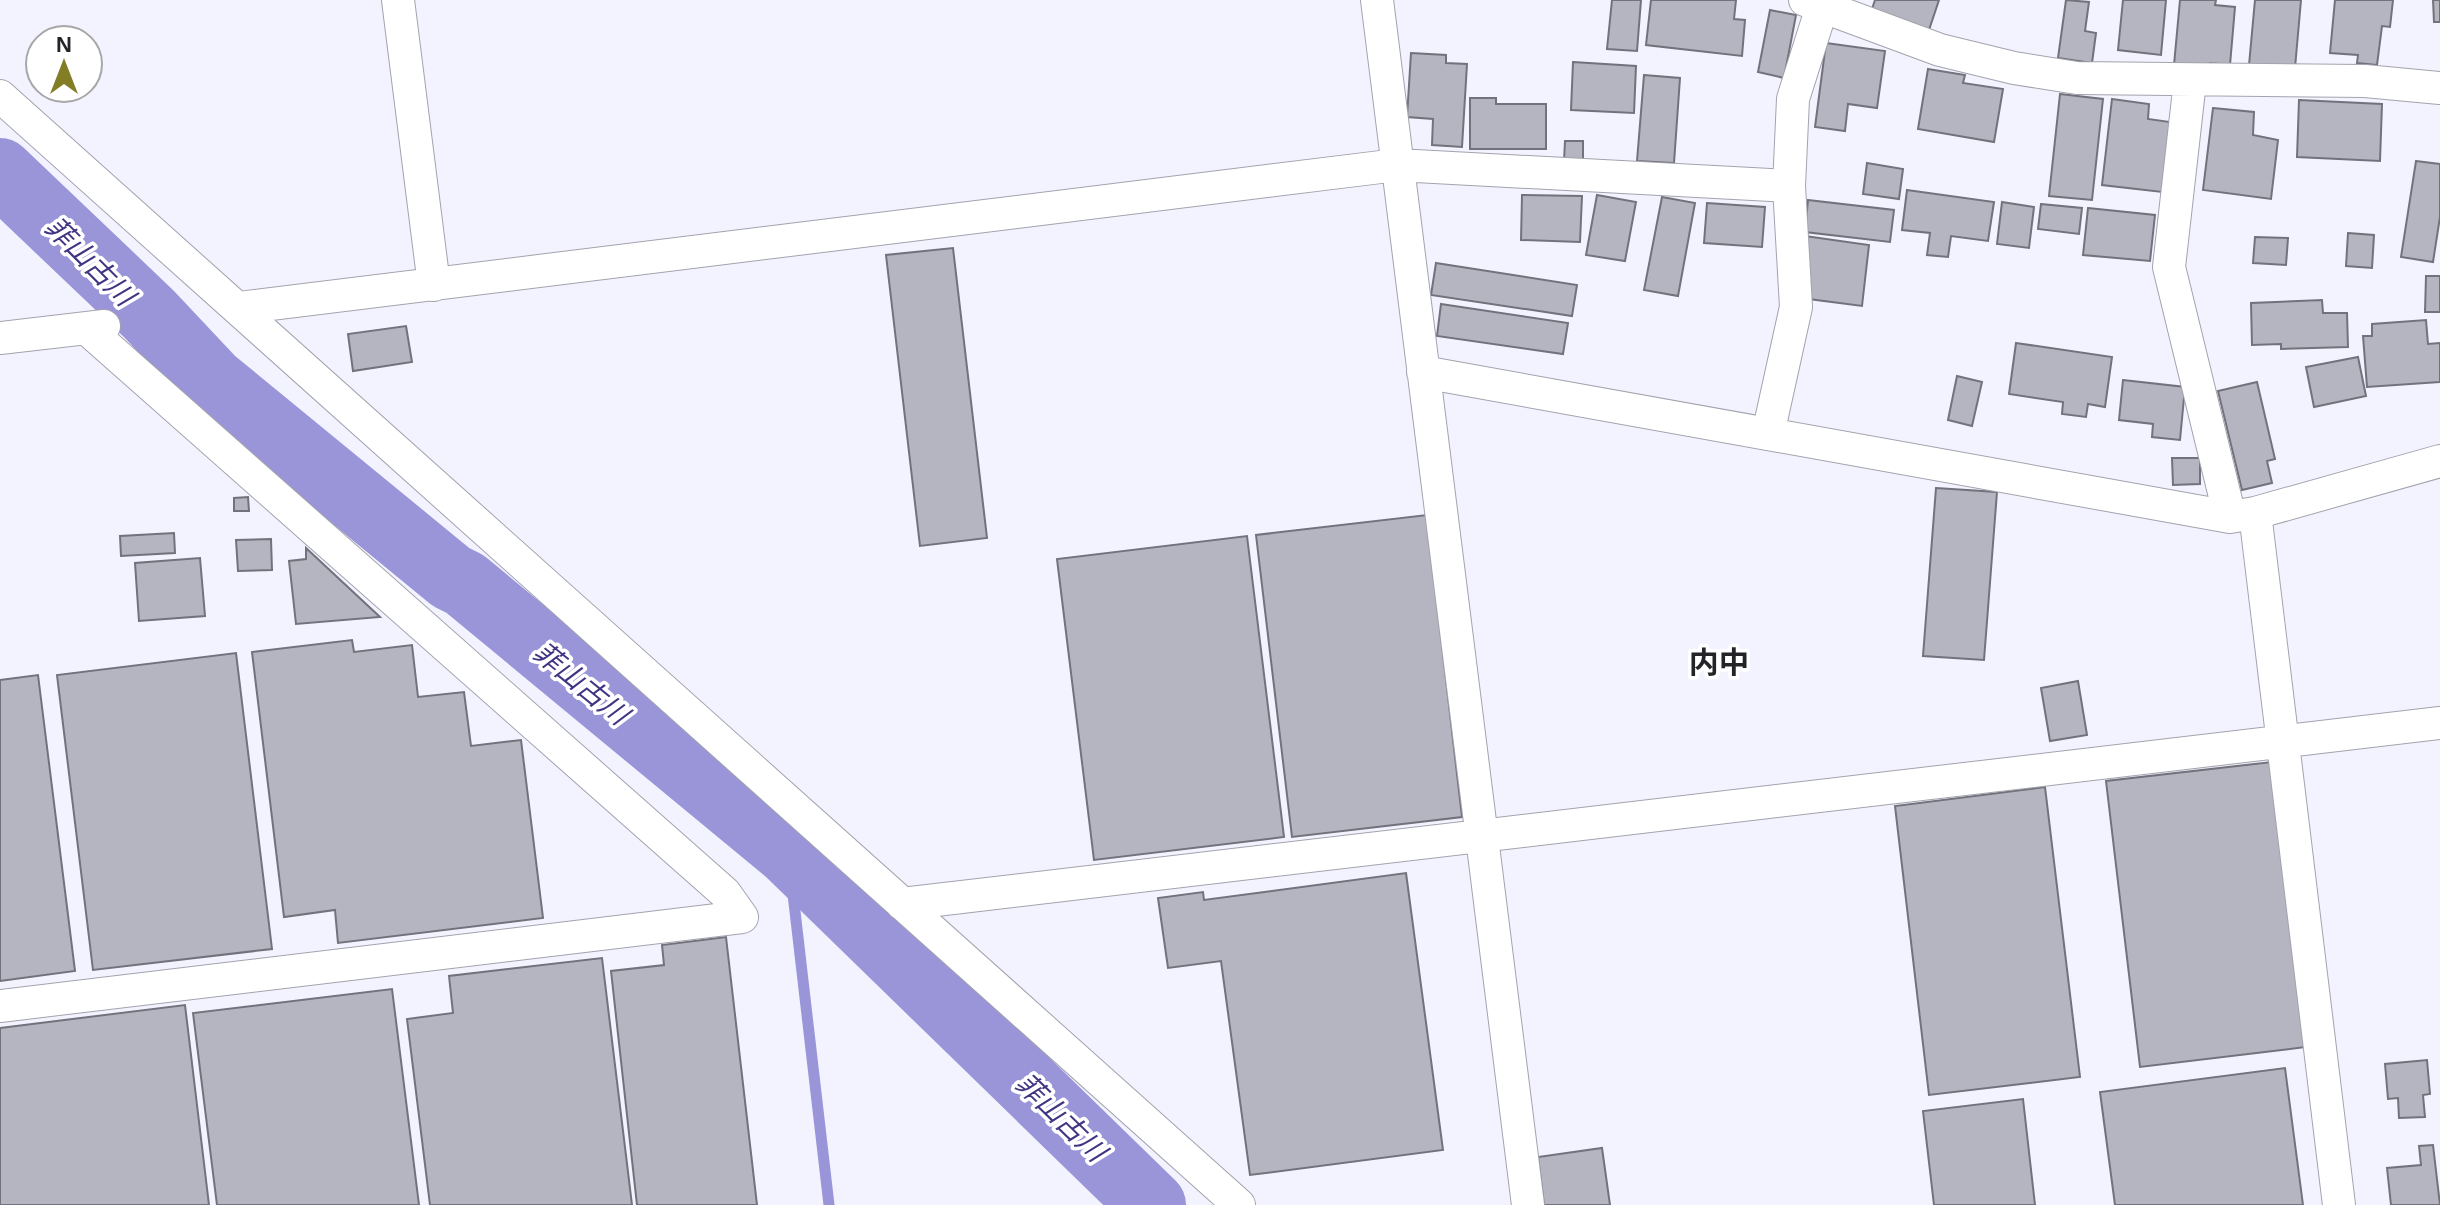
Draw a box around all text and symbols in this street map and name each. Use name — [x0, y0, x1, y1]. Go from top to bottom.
north arrow — [24, 24, 104, 104]
text: N — [56, 32, 72, 57]
water label: 菲山古川 — [39, 211, 142, 314]
water label: 菲山古川 — [527, 636, 636, 733]
district label: 内中 — [1689, 646, 1749, 679]
water label: 菲山古川 — [1010, 1067, 1114, 1169]

